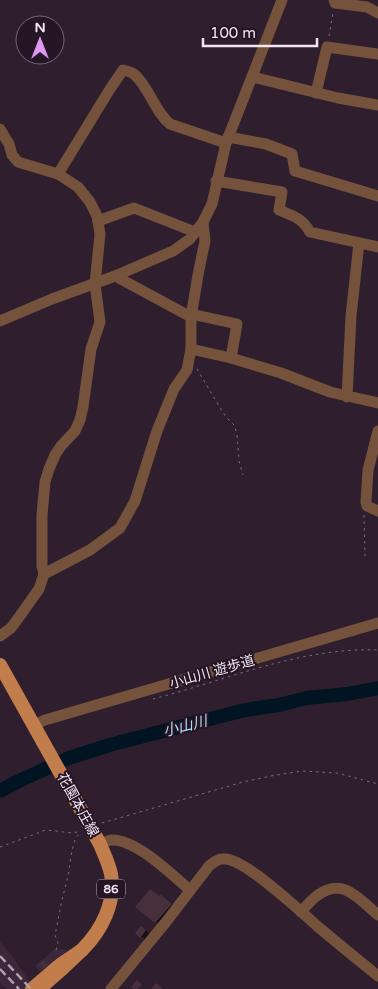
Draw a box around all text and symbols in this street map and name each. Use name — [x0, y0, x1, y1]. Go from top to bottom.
north arrow — [15, 15, 65, 65]
scale bar — [203, 15, 317, 47]
text: N — [34, 19, 46, 36]
text: 100 m — [210, 24, 256, 42]
street label: 小山川 遊歩道 — [168, 652, 256, 692]
water label: 小山川 — [161, 711, 211, 740]
street label: 花園本庄線 — [54, 770, 102, 840]
road number: 86 — [97, 880, 125, 899]

